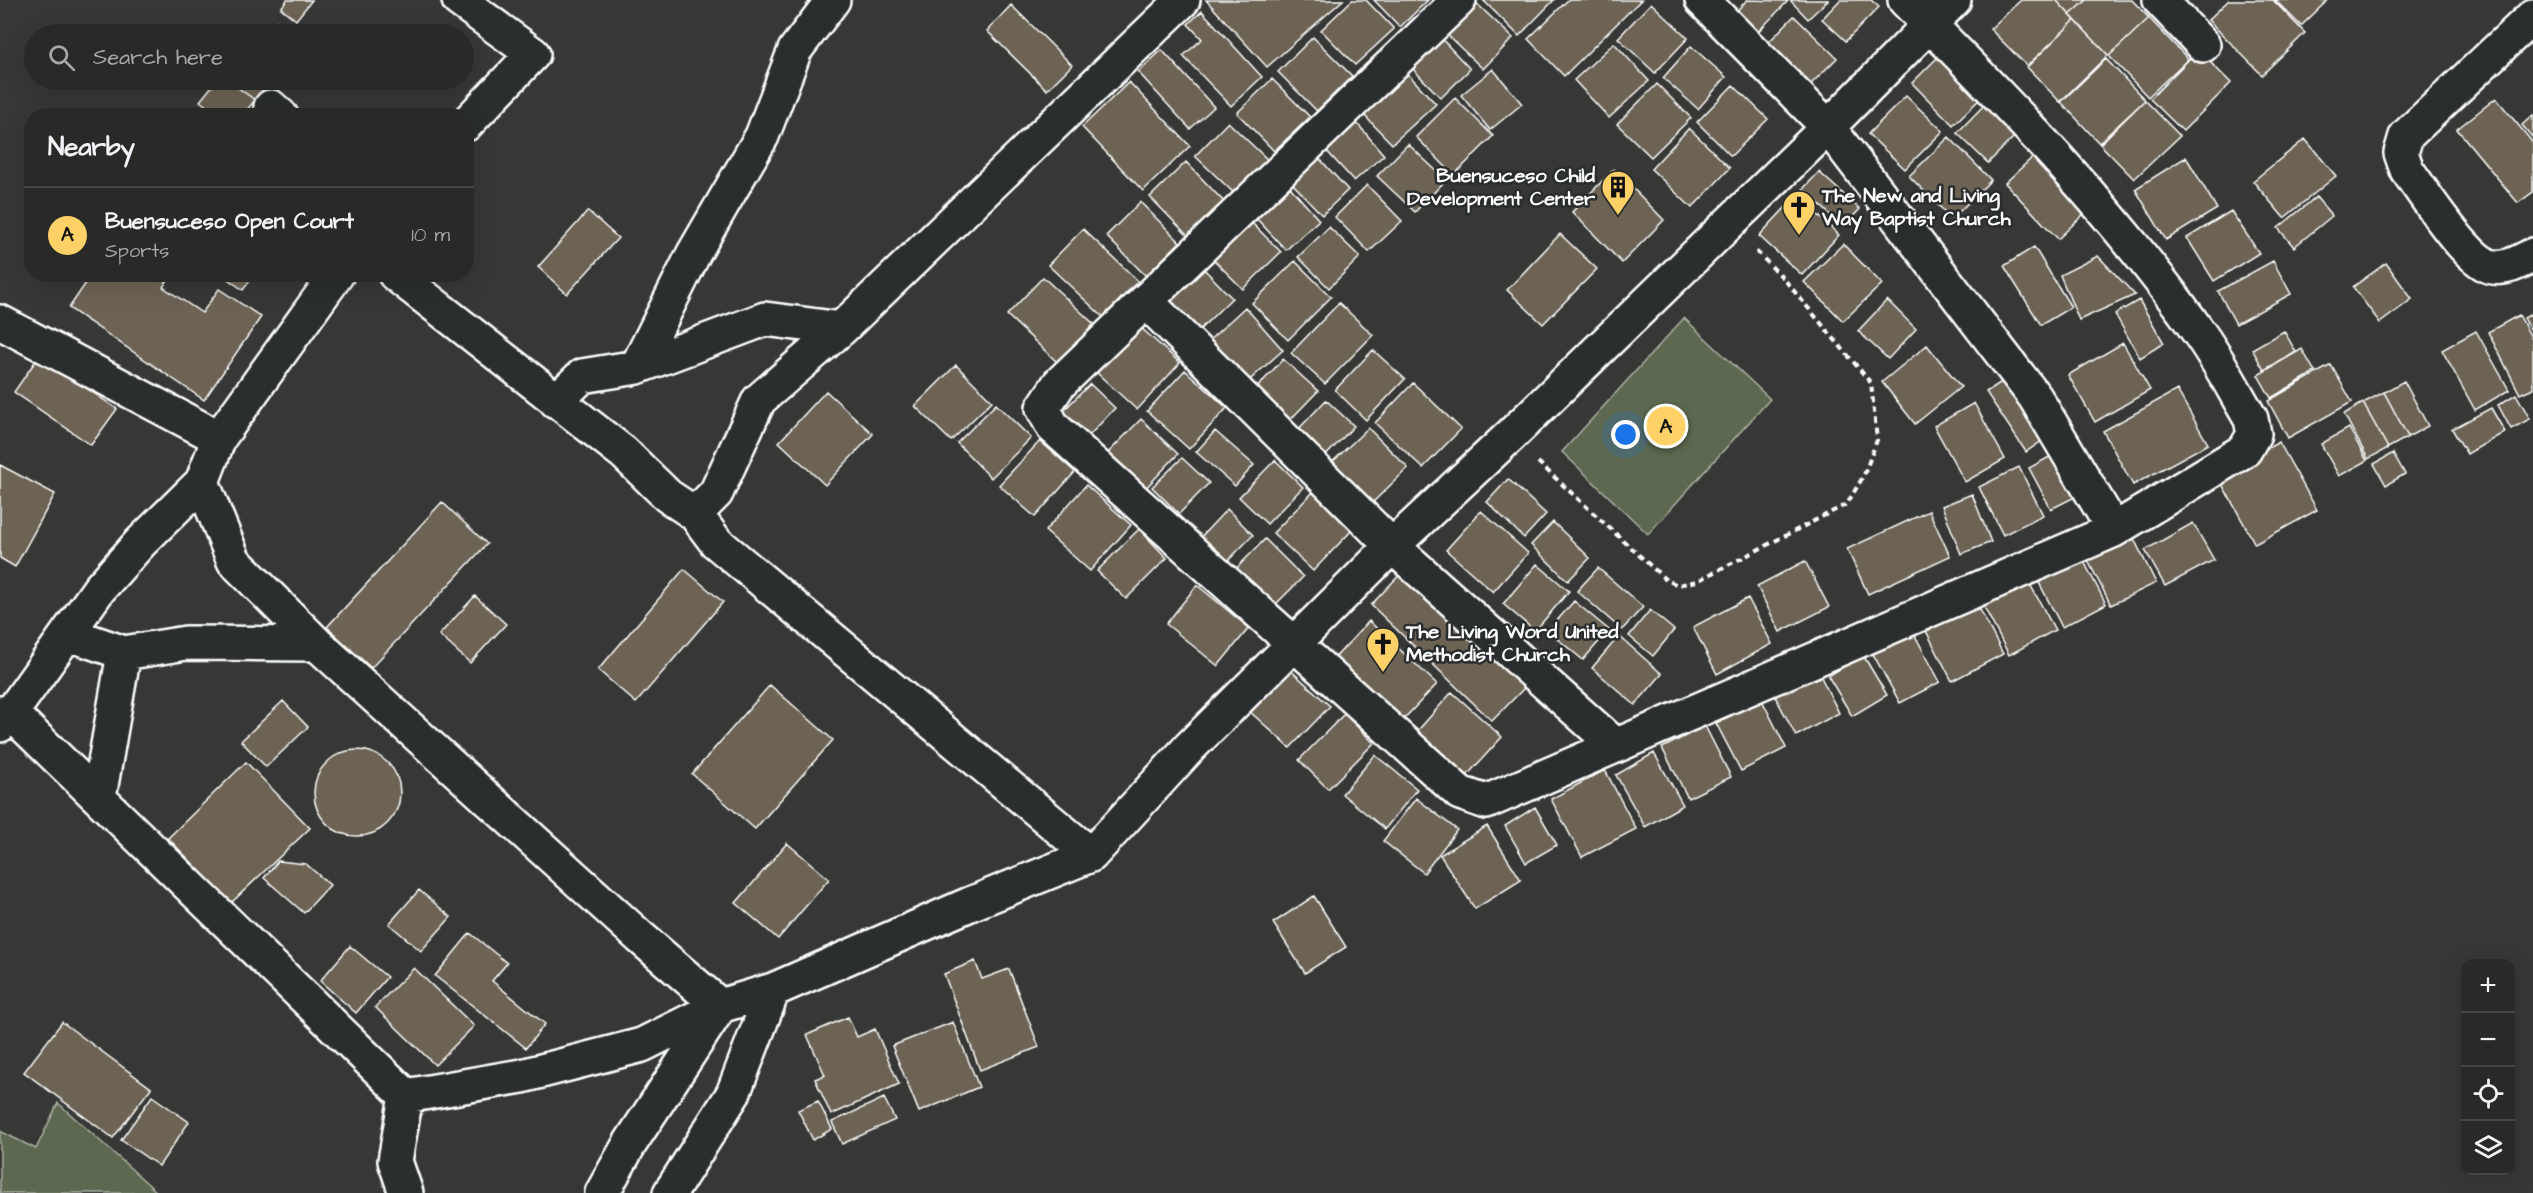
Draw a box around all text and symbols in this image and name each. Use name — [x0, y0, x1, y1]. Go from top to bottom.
search box — [24, 24, 474, 90]
icon: search — [45, 41, 78, 74]
text: Search here — [93, 42, 223, 73]
text: Nearby — [48, 129, 135, 165]
place label: Buensuceso Child Development Center — [1407, 162, 1596, 213]
building icon: Buensuceso Child Development Center — [1600, 169, 1636, 216]
place label: The New and Living Way Baptist Church — [1821, 182, 2012, 234]
church icon: The New and Living Way Baptist Church — [1781, 189, 1817, 236]
text: Buensuceso Open Court — [105, 206, 354, 237]
text: A — [61, 221, 74, 249]
text: 10 m — [411, 221, 450, 249]
text: Sports — [105, 237, 169, 265]
pin: A — [1646, 404, 1686, 448]
your location — [1611, 420, 1640, 449]
place label: The Living Word United Methodist Church — [1405, 618, 1619, 669]
church icon: The Living Word United Methodist Church — [1365, 626, 1401, 673]
map controls — [2461, 959, 2515, 1175]
button: + — [2461, 959, 2515, 1013]
button: − — [2461, 1013, 2515, 1067]
button: locate — [2461, 1067, 2515, 1121]
button: layers — [2461, 1121, 2515, 1175]

